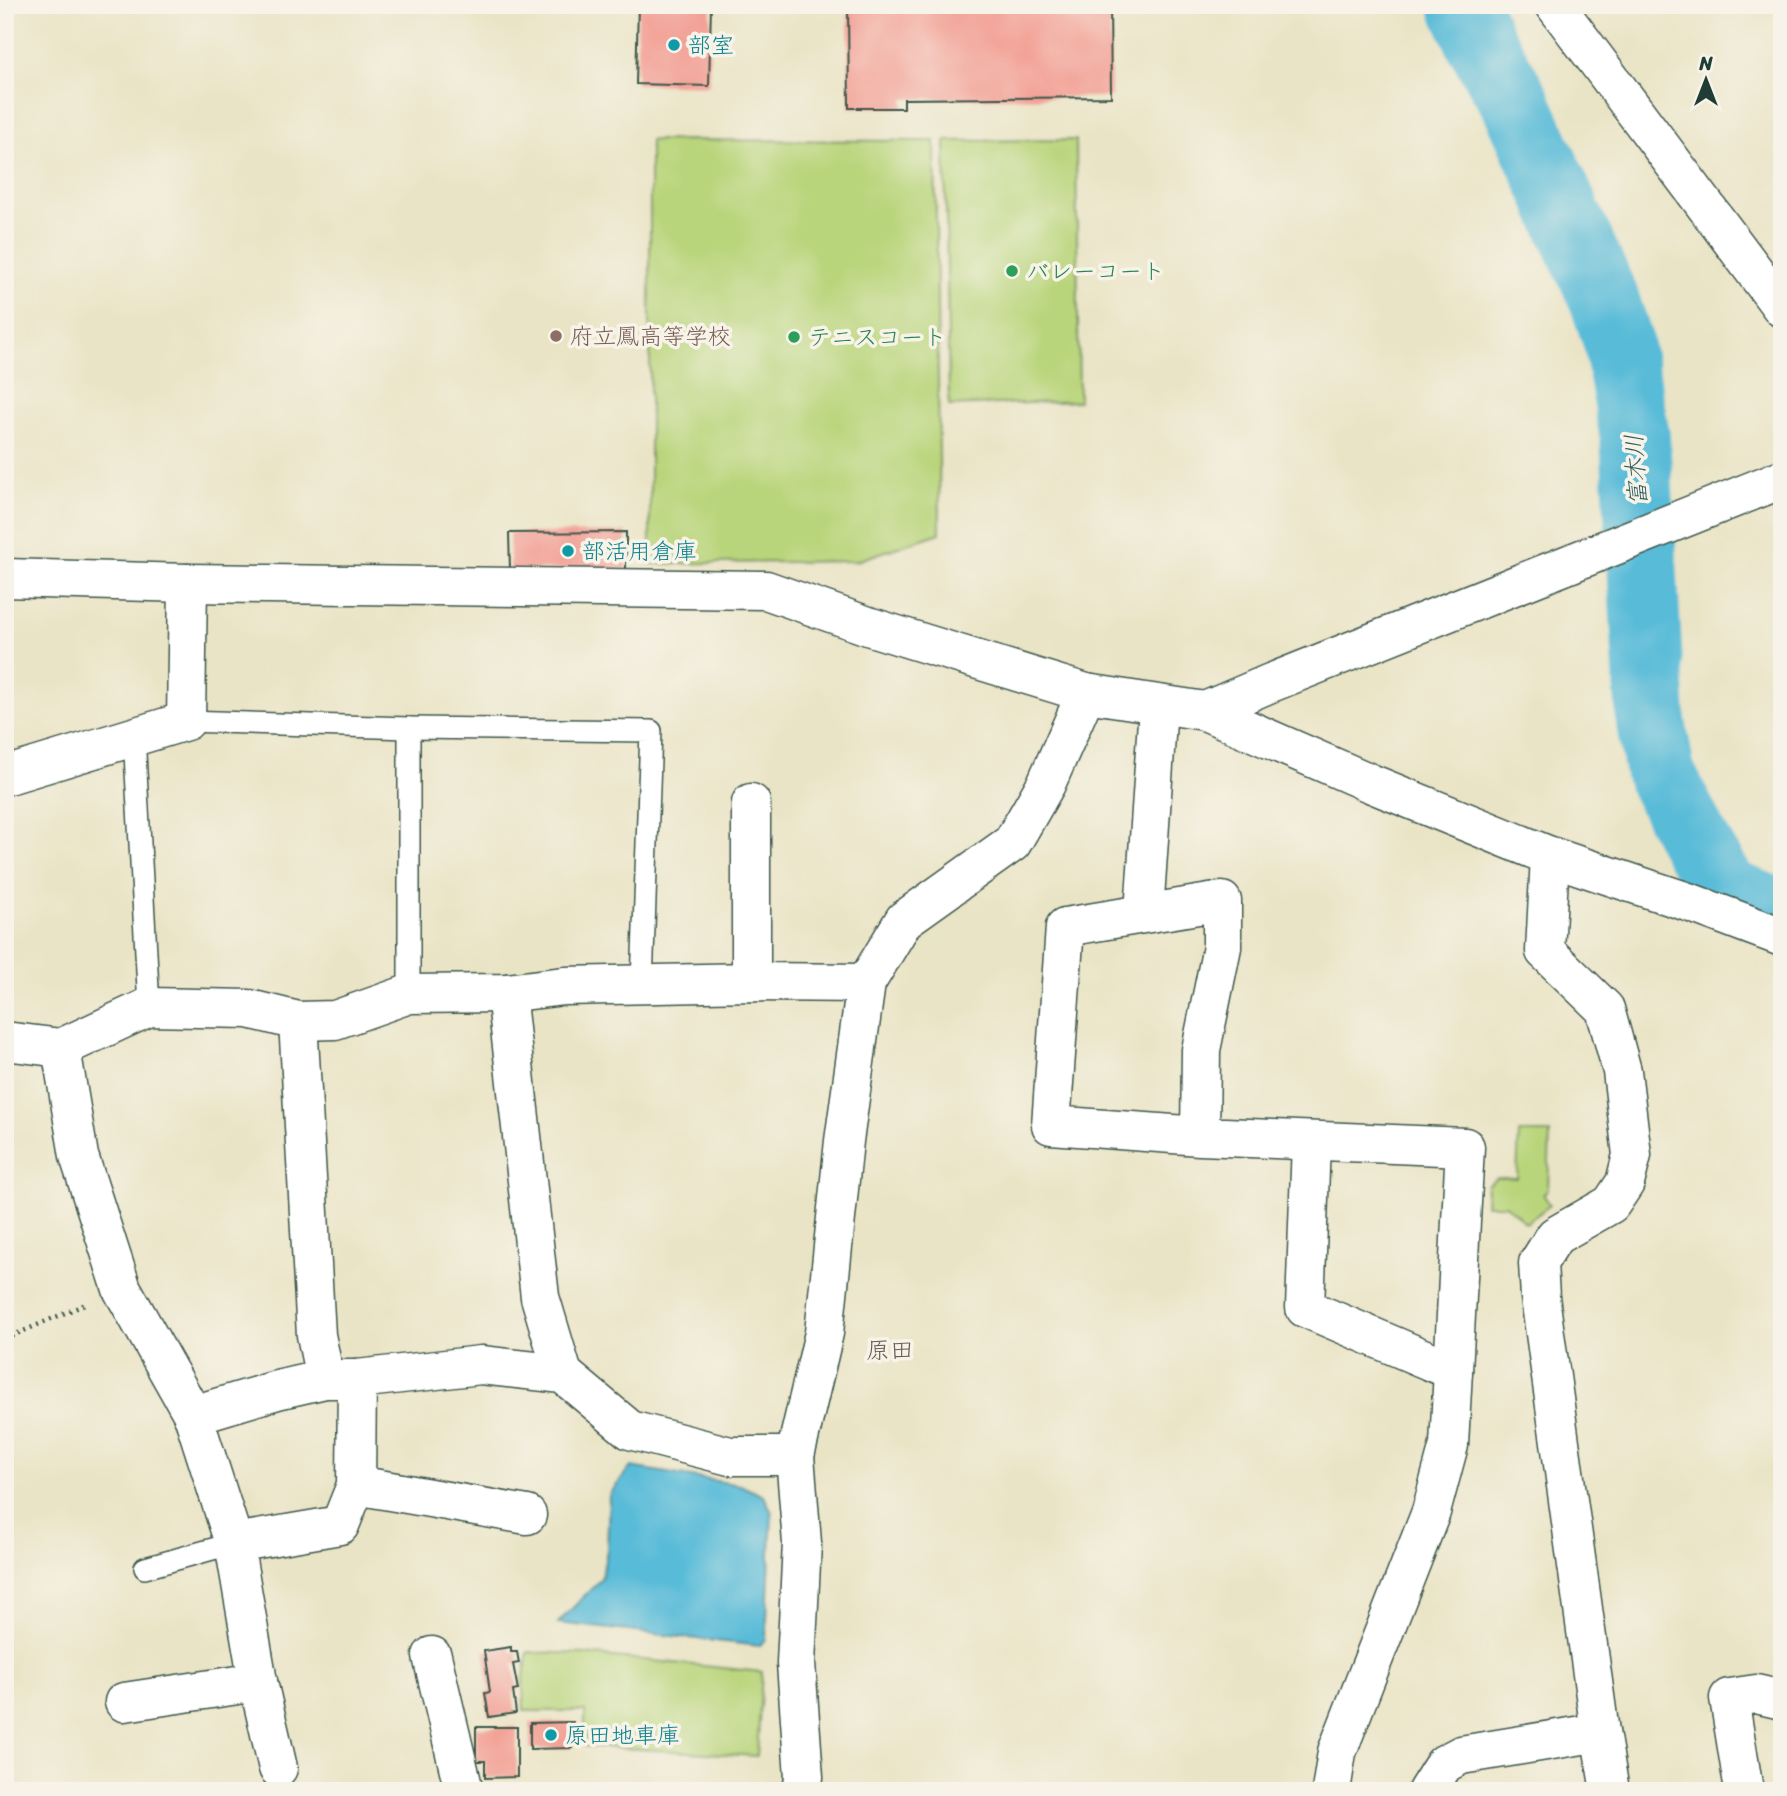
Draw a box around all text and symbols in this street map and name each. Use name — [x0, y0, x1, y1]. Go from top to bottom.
place label: 部室 — [688, 25, 734, 66]
marker: 部室 — [666, 37, 682, 53]
north arrow — [1672, 46, 1742, 116]
text: N — [1698, 47, 1713, 80]
place label: バレーコート — [1026, 251, 1165, 292]
marker: バレーコート — [1004, 263, 1020, 279]
place label: 府立鳳高等学校 — [570, 316, 731, 357]
place label: テニスコート — [808, 317, 946, 358]
marker: 府立鳳高等学校 — [548, 328, 564, 344]
marker: テニスコート — [786, 329, 802, 345]
water label: 富木川 — [1613, 433, 1659, 507]
place label: 部活用倉庫 — [582, 531, 697, 572]
marker: 部活用倉庫 — [560, 543, 576, 559]
district label: 原田 — [866, 1329, 914, 1371]
place label: 原田地車庫 — [565, 1715, 680, 1756]
marker: 原田地車庫 — [543, 1727, 559, 1743]

